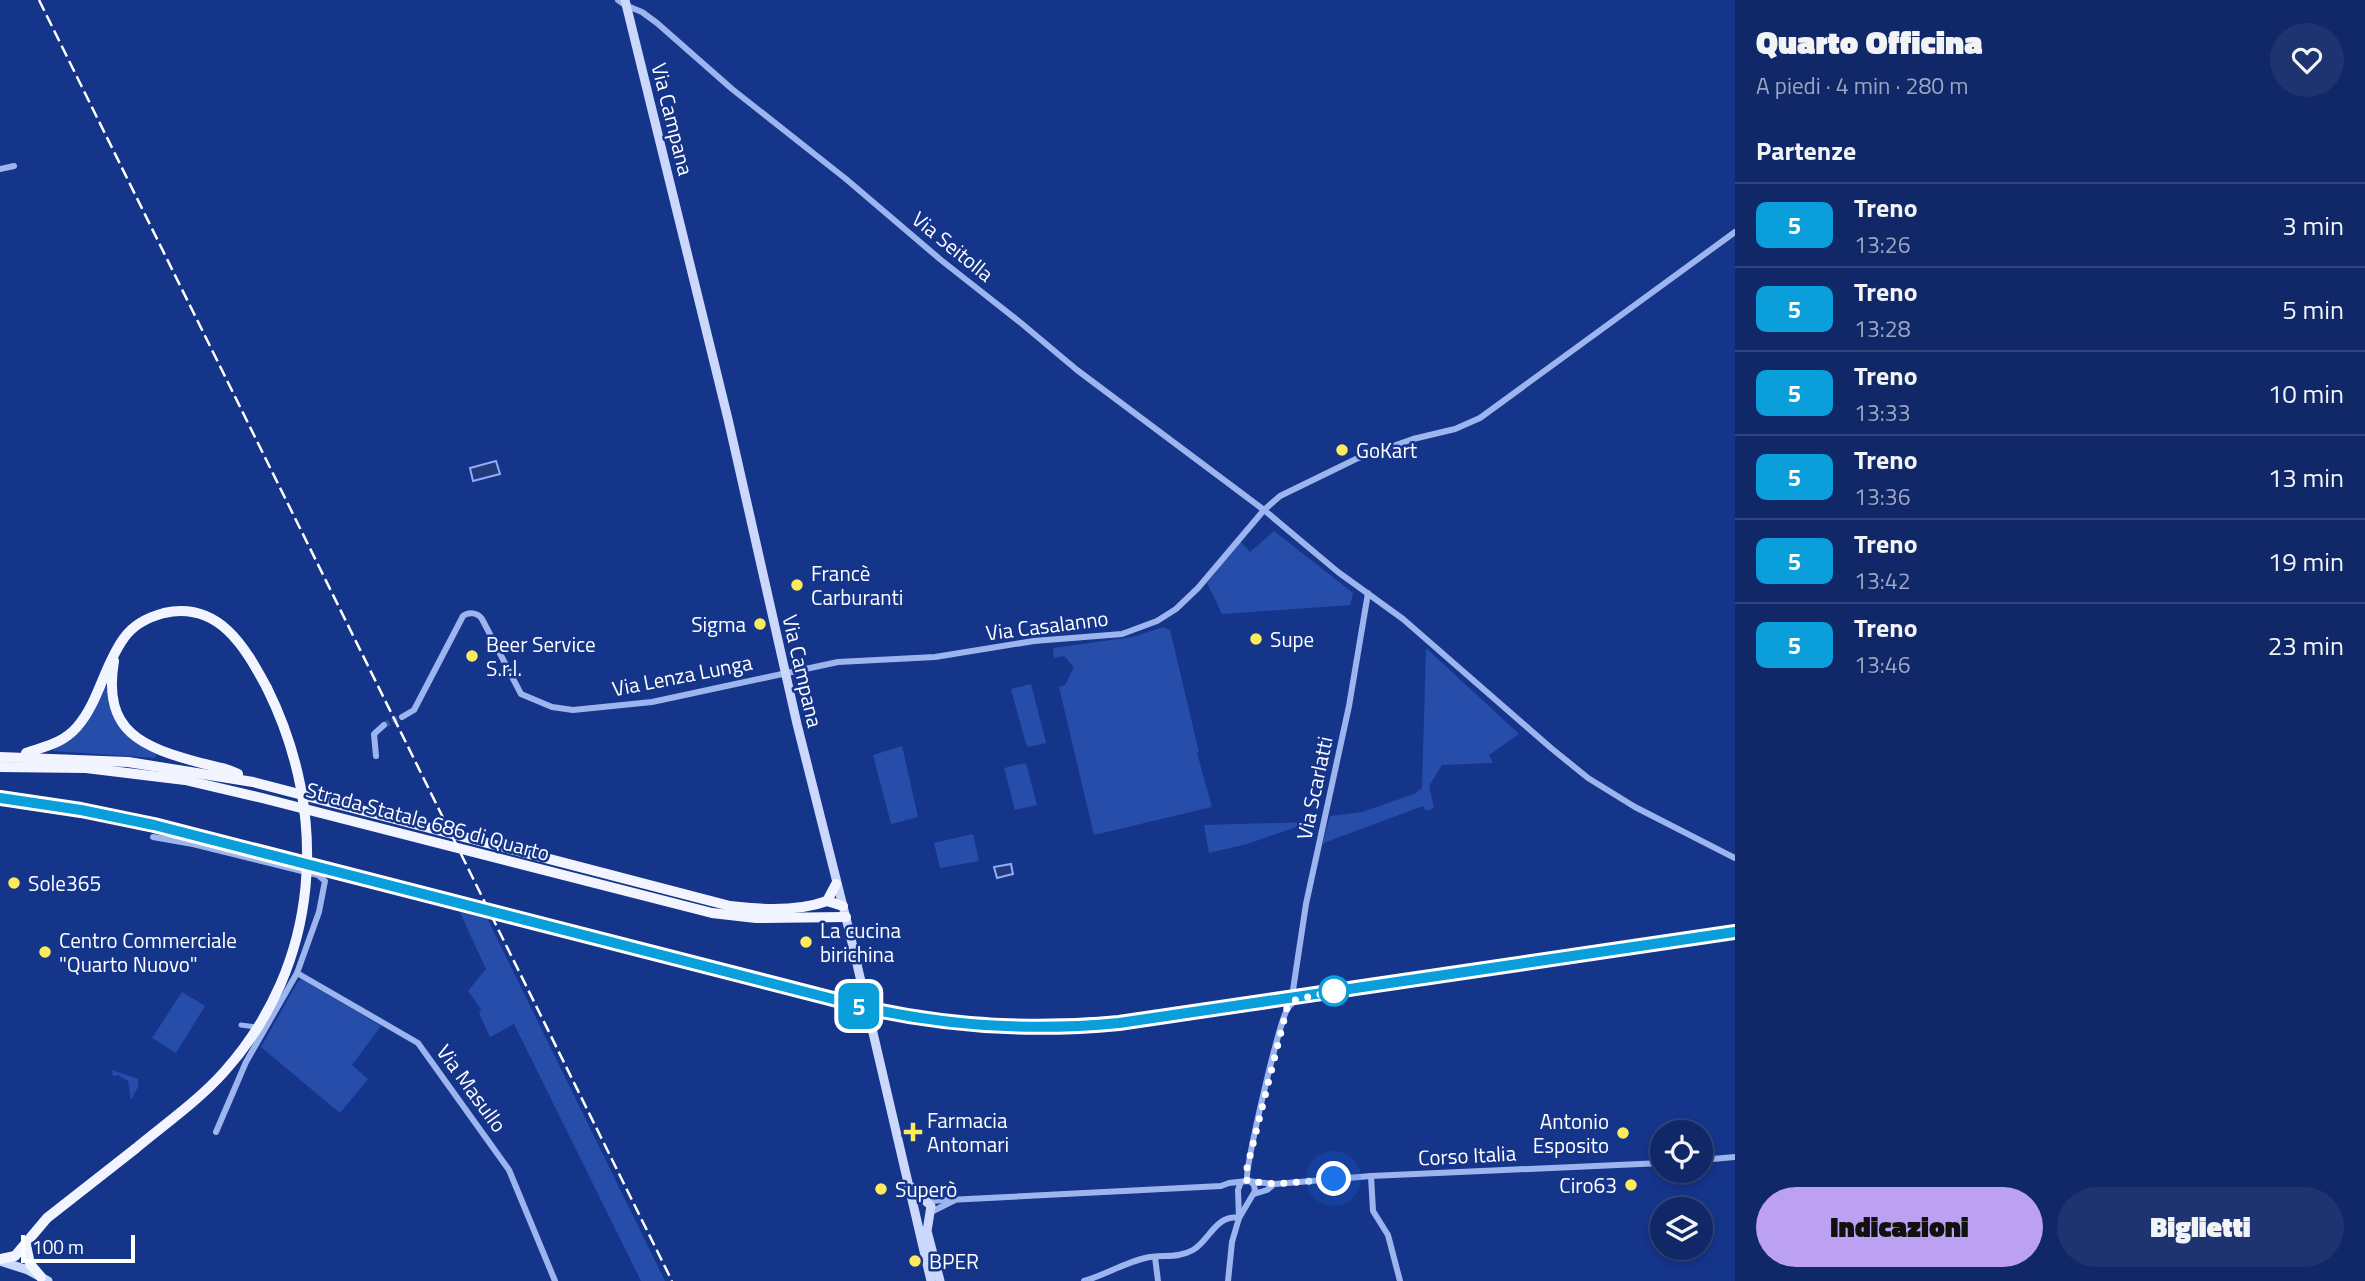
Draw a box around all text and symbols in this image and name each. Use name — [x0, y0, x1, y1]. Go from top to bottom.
text: Quarto Officina — [1756, 17, 1983, 67]
button: heart — [2270, 23, 2344, 97]
street label: Via Campana — [644, 59, 703, 179]
text: A piedi · 4 min · 280 m — [1756, 68, 1968, 103]
text: Partenze — [1756, 131, 1856, 170]
text: Treno — [1854, 188, 1917, 227]
street label: Via Seitolla — [905, 203, 1001, 289]
text: 3 min — [2282, 206, 2344, 245]
text: 5 — [1788, 207, 1801, 243]
text: 13:26 — [1854, 227, 1911, 262]
text: Treno — [1854, 272, 1917, 311]
text: 5 min — [2282, 290, 2344, 329]
text: 5 — [1788, 291, 1801, 327]
text: 13:28 — [1854, 311, 1911, 346]
text: Treno — [1854, 356, 1917, 395]
text: 10 min — [2268, 374, 2344, 413]
text: 5 — [1788, 375, 1801, 411]
text: 13:33 — [1854, 395, 1911, 430]
place label: GoKart — [1356, 434, 1418, 466]
text: Treno — [1854, 440, 1917, 479]
marker: GoKart — [1334, 442, 1350, 458]
text: 13 min — [2268, 458, 2344, 497]
text: 5 — [1788, 459, 1801, 495]
text: 13:36 — [1854, 479, 1911, 514]
text: Treno — [1854, 524, 1917, 563]
text: 19 min — [2268, 542, 2344, 581]
text: 5 — [1788, 543, 1801, 579]
place label: Francè Carburanti — [811, 557, 903, 613]
text: 13:42 — [1854, 563, 1911, 598]
marker: Francè Carburanti — [789, 577, 805, 593]
street label: Via Casalanno — [984, 602, 1110, 648]
place label: Sigma — [691, 608, 746, 640]
text: Treno — [1854, 608, 1917, 647]
street label: Via Campana — [774, 611, 832, 731]
marker: Sigma — [752, 616, 768, 632]
place label: Supe — [1270, 623, 1314, 655]
text: 23 min — [2268, 626, 2344, 665]
text: 5 — [1788, 627, 1801, 663]
place label: Beer Service S.r.l. — [486, 628, 596, 684]
marker: Supe — [1248, 631, 1264, 647]
street label: Via Lenza Lunga — [609, 646, 755, 704]
text: 13:46 — [1854, 647, 1911, 682]
marker: Beer Service S.r.l. — [464, 648, 480, 664]
street label: Via Scarlatti — [1287, 733, 1341, 843]
street label: Strada Statale 686 di Quarto — [303, 773, 553, 869]
place label: Sole365 — [28, 867, 101, 899]
marker: Sole365 — [6, 875, 22, 891]
place label: La cucina birichina — [820, 914, 902, 970]
place label: Centro Commerciale "Quarto Nuovo" — [59, 924, 237, 980]
marker: La cucina birichina — [798, 934, 814, 950]
marker: Centro Commerciale "Quarto Nuovo" — [37, 944, 53, 960]
unlabelled marker — [1319, 976, 1349, 1006]
line badge: 5 — [836, 983, 882, 1029]
text: 5 — [852, 988, 866, 1024]
street label: Via Masullo — [429, 1037, 515, 1139]
place label: Farmacia Antomari — [927, 1104, 1009, 1160]
place label: Antonio Esposito — [1533, 1105, 1609, 1161]
map controls — [1650, 1120, 1713, 1260]
button: locate — [1650, 1120, 1713, 1183]
marker: Farmacia Antomari — [905, 1124, 921, 1140]
marker: Antonio Esposito — [1615, 1125, 1631, 1141]
street label: Corso Italia — [1417, 1136, 1517, 1174]
your location — [1316, 1161, 1351, 1196]
place label: Ciro63 — [1559, 1169, 1617, 1201]
place label: Superò — [895, 1173, 957, 1205]
marker: Ciro63 — [1623, 1177, 1639, 1193]
marker: Superò — [873, 1181, 889, 1197]
button: Indicazioni — [1756, 1187, 2043, 1267]
button: Biglietti — [2057, 1187, 2344, 1267]
button: layers — [1650, 1197, 1713, 1260]
scale bar — [21, 1232, 135, 1264]
text: 100 m — [32, 1232, 84, 1261]
place label: BPER — [929, 1245, 979, 1277]
marker: BPER — [907, 1253, 923, 1269]

